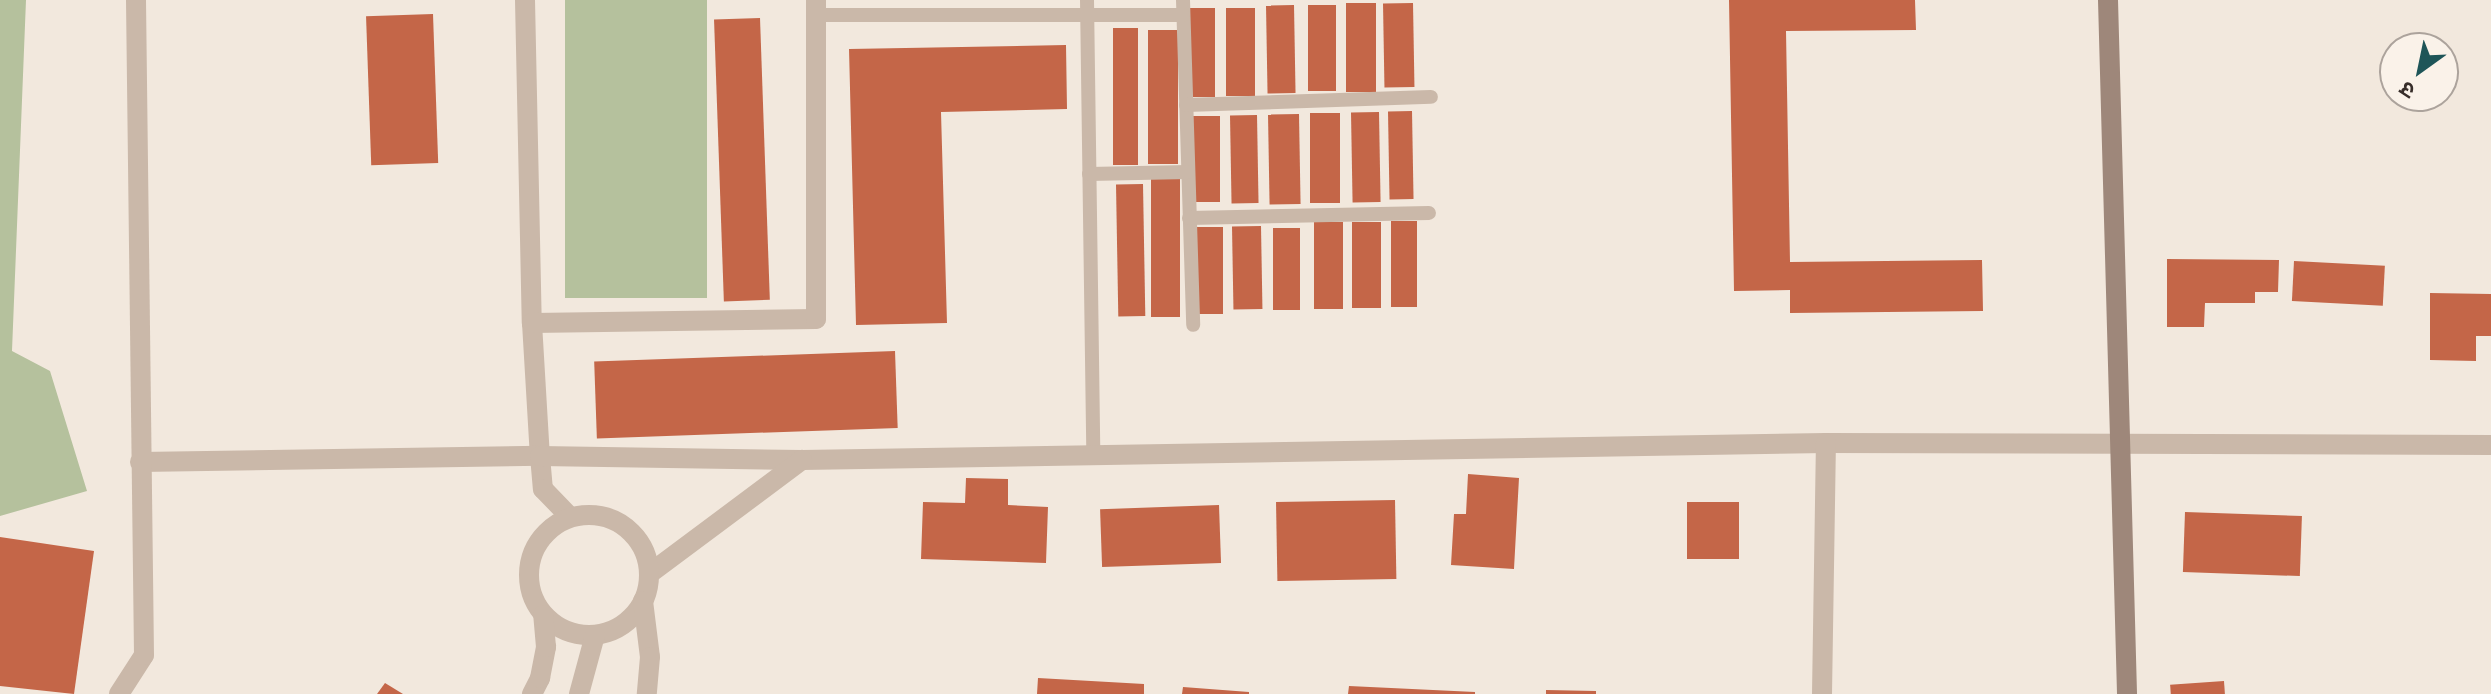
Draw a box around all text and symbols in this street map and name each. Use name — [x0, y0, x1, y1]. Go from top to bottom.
north arrow — [2379, 32, 2459, 112]
text: उ — [2395, 76, 2419, 105]

